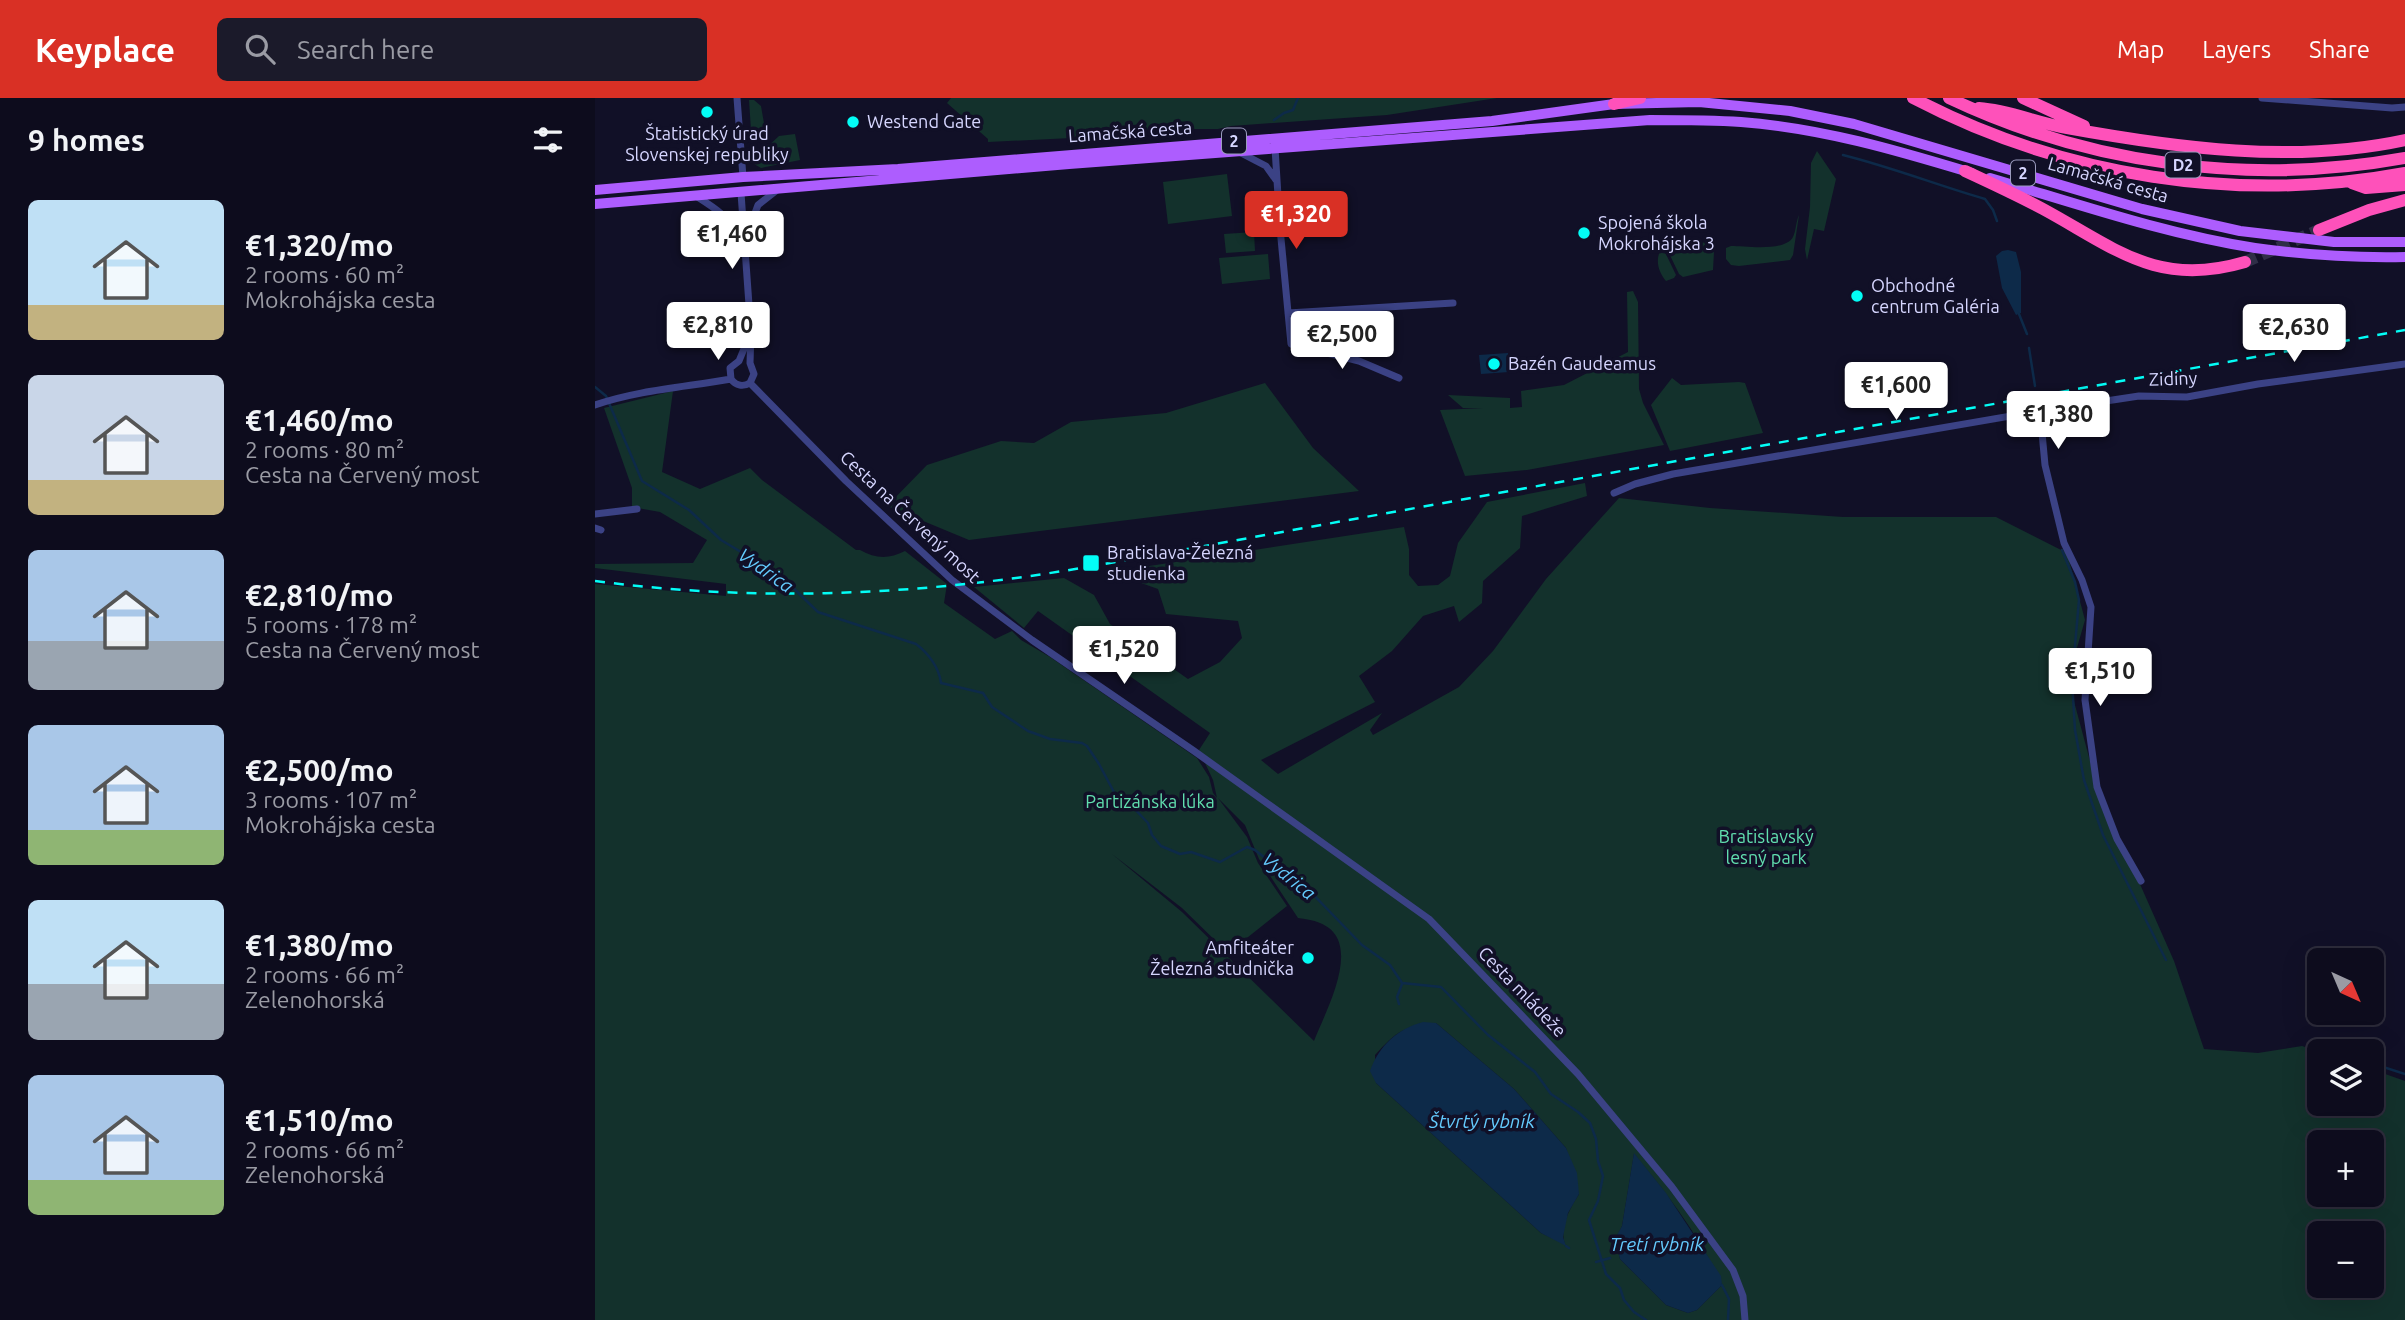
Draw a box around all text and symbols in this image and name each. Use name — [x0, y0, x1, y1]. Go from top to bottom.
search box — [217, 18, 707, 81]
icon: search — [241, 30, 279, 68]
text: Keyplace — [35, 31, 175, 68]
text: Search here — [297, 35, 434, 64]
text: Map — [2117, 36, 2164, 63]
text: Layers — [2202, 36, 2271, 63]
text: Share — [2309, 36, 2370, 63]
marker: Štatistický úrad Slovenskej republiky — [699, 104, 715, 120]
place label: Westend Gate — [867, 111, 981, 131]
marker: Westend Gate — [845, 114, 861, 130]
street label: Lamačská cesta — [1067, 117, 1193, 145]
icon: filters — [529, 121, 567, 159]
place label: Štatistický úrad Slovenskej republiky — [625, 122, 789, 164]
text: 9 homes — [28, 123, 145, 157]
road number: 2 — [1222, 129, 1246, 154]
street label: Lamačská cesta — [2046, 152, 2171, 206]
road number: D2 — [2165, 152, 2201, 178]
road number: 2 — [2011, 160, 2035, 186]
pin: €1,320 — [1239, 192, 1353, 251]
text: €1,320 — [1261, 201, 1331, 226]
pin: €1,460 — [675, 212, 789, 271]
place label: Spojená škola Mokrohájska 3 — [1598, 212, 1715, 253]
text: €1,460 — [697, 221, 767, 246]
marker: Spojená škola Mokrohájska 3 — [1576, 225, 1592, 241]
icon: home — [84, 228, 168, 312]
text: €1,320/mo — [245, 228, 394, 262]
text: 2 rooms · 60 m² — [245, 262, 404, 287]
place label: Obchodné centrum Galéria — [1871, 275, 2000, 316]
text: Mokrohájska cesta — [245, 287, 436, 312]
marker: Obchodné centrum Galéria — [1849, 288, 1865, 304]
pin: €2,810 — [661, 302, 775, 362]
pin: €2,630 — [2237, 304, 2351, 364]
text: €2,810 — [683, 312, 753, 337]
pin: €2,500 — [1285, 312, 1399, 371]
text: €2,630 — [2259, 314, 2329, 339]
text: €2,500 — [1307, 321, 1377, 346]
place label: Bazén Gaudeamus — [1508, 353, 1656, 373]
marker: Bazén Gaudeamus — [1486, 356, 1502, 372]
pin: €1,600 — [1839, 362, 1953, 422]
street label: Zidiny — [2148, 367, 2198, 389]
text: €1,600 — [1861, 372, 1931, 397]
pin: €1,380 — [2001, 392, 2115, 451]
text: €1,380 — [2023, 401, 2093, 426]
icon: home — [84, 403, 168, 487]
text: €1,460/mo — [245, 403, 394, 437]
text: 2 rooms · 80 m² — [245, 437, 404, 462]
street label: Cesta na Červený most — [837, 446, 985, 586]
text: Cesta na Červený most — [245, 462, 480, 487]
place label: Bratislava-Železná studienka — [1107, 541, 1254, 583]
water label: Vydrica — [734, 543, 798, 597]
marker: Bratislava-Železná studienka — [1081, 553, 1101, 573]
icon: home — [84, 578, 168, 662]
text: €2,810/mo — [245, 578, 394, 612]
text: 5 rooms · 178 m² — [245, 612, 417, 637]
pin: €1,520 — [1067, 626, 1181, 686]
text: €1,520 — [1089, 636, 1159, 661]
text: Cesta na Červený most — [245, 637, 480, 662]
pin: €1,510 — [2043, 648, 2157, 708]
text: €1,510 — [2065, 658, 2135, 683]
icon: home — [84, 753, 168, 837]
text: €2,500/mo — [245, 753, 394, 787]
text: 3 rooms · 107 m² — [245, 787, 417, 812]
park label: Partizánska lúka — [1085, 791, 1215, 811]
text: Mokrohájska cesta — [245, 812, 436, 837]
park label: Bratislavský lesný park — [1718, 826, 1814, 867]
water label: Vydrica — [1258, 848, 1320, 904]
icon: home — [84, 928, 168, 1012]
text: €1,380/mo — [245, 928, 394, 962]
place label: Amfiteáter Železná studnička — [1150, 937, 1294, 978]
street label: Cesta mládeže — [1475, 942, 1571, 1040]
north arrow — [2307, 948, 2383, 1026]
map controls — [2307, 948, 2384, 1298]
marker: Amfiteáter Železná studnička — [1300, 950, 1316, 966]
text: 2 rooms · 66 m² — [245, 962, 404, 987]
text: Zelenohorská — [245, 987, 385, 1012]
button: layers — [2307, 1039, 2384, 1116]
icon: home — [84, 1103, 168, 1187]
text: €1,510/mo — [245, 1103, 394, 1137]
water label: Štvrtý rybník — [1428, 1110, 1535, 1132]
button: + — [2307, 1130, 2384, 1207]
text: 2 rooms · 66 m² — [245, 1137, 404, 1162]
text: Zelenohorská — [245, 1162, 385, 1187]
button: − — [2307, 1221, 2384, 1298]
water label: Tretí rybník — [1610, 1233, 1705, 1255]

